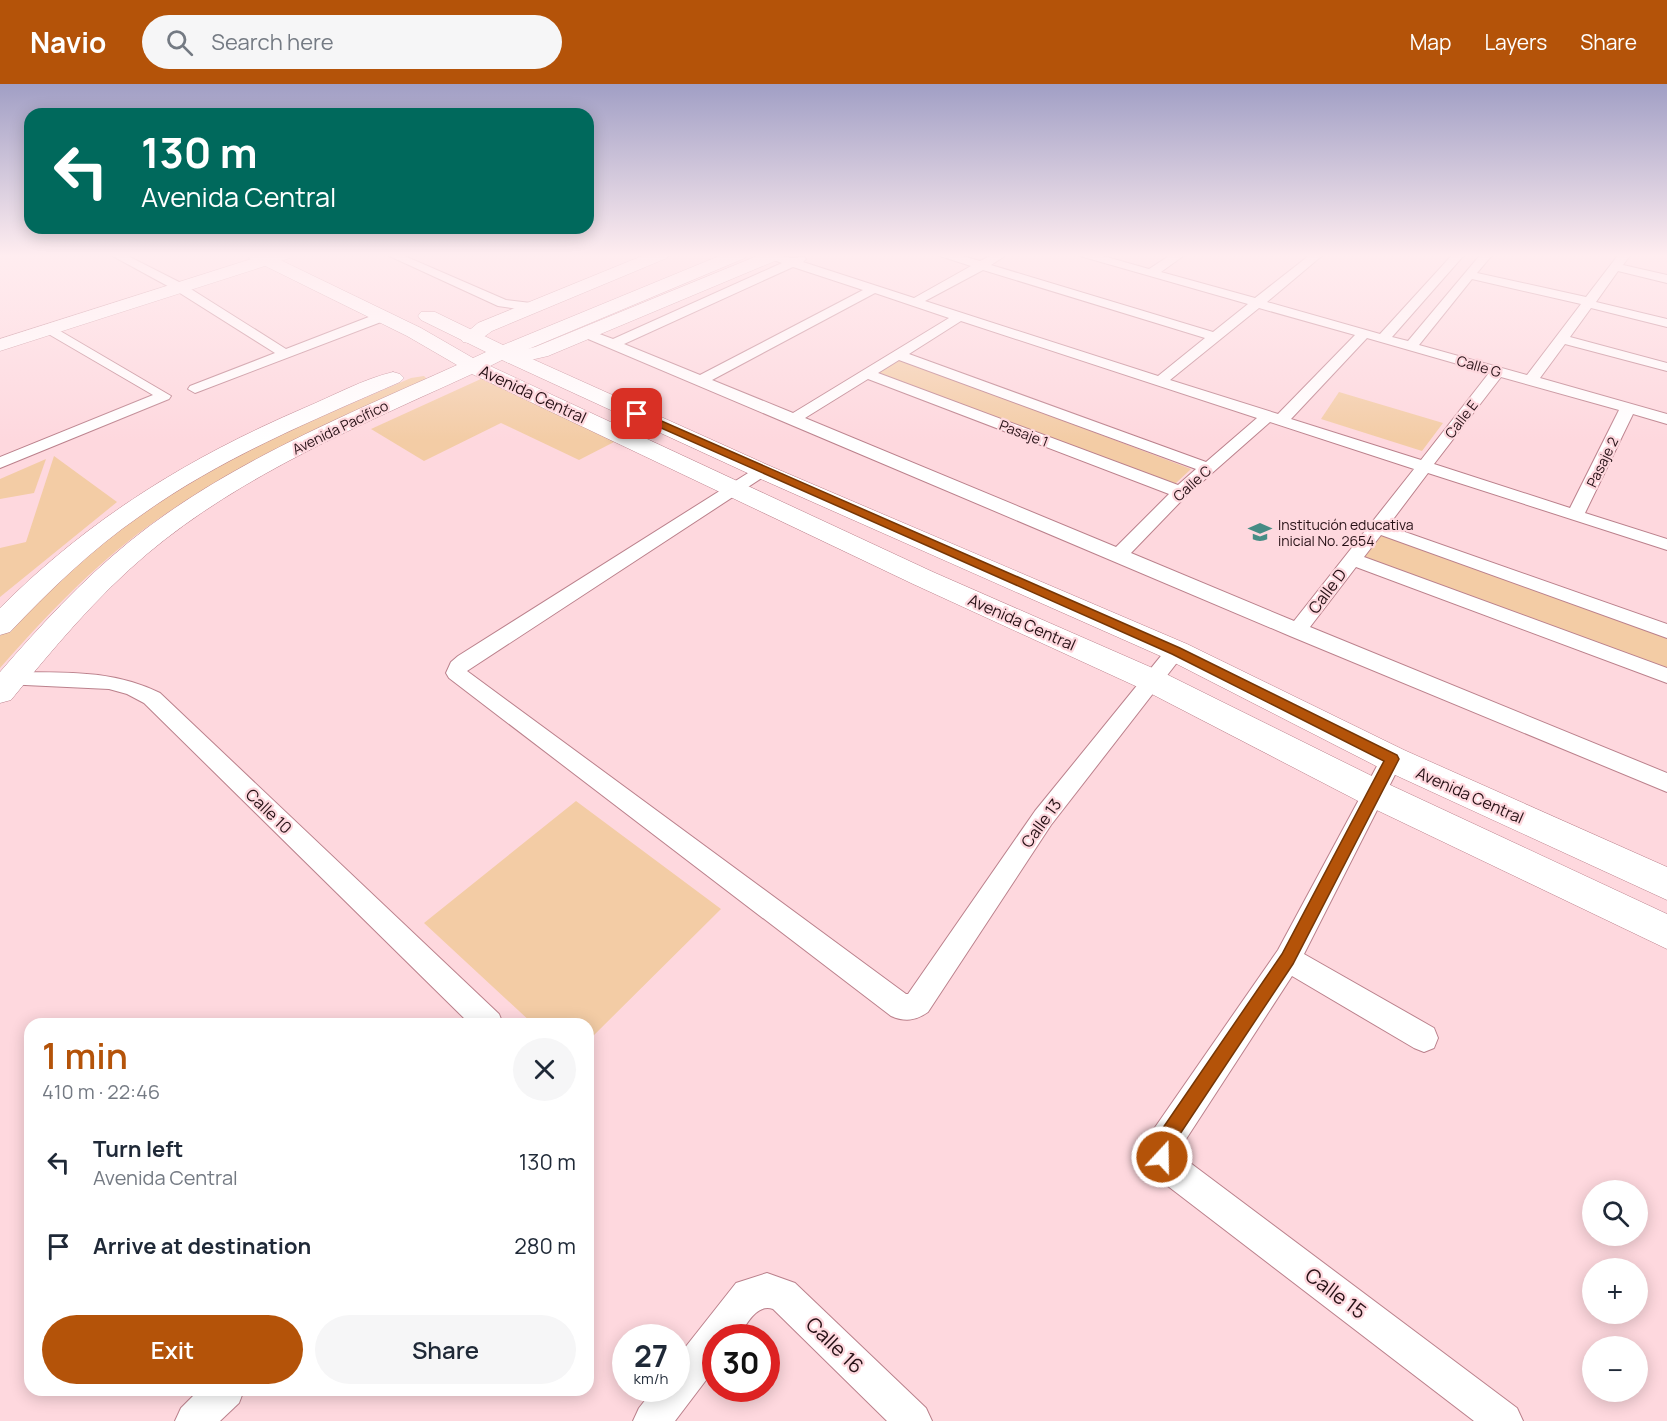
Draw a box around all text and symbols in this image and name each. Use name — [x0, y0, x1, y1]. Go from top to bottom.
search box — [142, 15, 562, 69]
text: Navio — [30, 23, 106, 61]
icon: search — [163, 26, 196, 59]
text: Search here — [211, 27, 334, 57]
text: Map — [1410, 28, 1451, 56]
text: Layers — [1484, 28, 1547, 56]
text: Share — [1580, 28, 1637, 56]
text: 130 m — [141, 123, 258, 181]
icon: left — [42, 132, 120, 210]
text: Avenida Central — [141, 178, 336, 215]
street label: Calle G — [1455, 351, 1503, 381]
street label: Avenida Central — [476, 360, 590, 428]
pin — [611, 388, 662, 439]
street label: Avenida Pacífico — [289, 396, 391, 458]
street label: Calle E — [1440, 396, 1482, 442]
icon: arrive — [620, 397, 653, 430]
street label: Pasaje 1 — [997, 415, 1051, 451]
street label: Pasaje 2 — [1582, 434, 1622, 490]
street label: Calle C — [1169, 461, 1215, 505]
place label: Institución educativa inicial No. 2654 — [1278, 515, 1414, 550]
school or university icon: Institución educativa inicial No. 2654 — [1247, 519, 1273, 545]
street label: Calle D — [1303, 564, 1351, 618]
street label: Avenida Central — [965, 588, 1079, 656]
street label: Avenida Central — [1413, 761, 1527, 829]
street label: Calle 10 — [241, 784, 297, 838]
street label: Calle 13 — [1016, 794, 1066, 852]
text: 1 min — [42, 1031, 128, 1080]
button: close — [513, 1038, 576, 1101]
text: 410 m · 22:46 — [42, 1078, 160, 1105]
position arrow — [1130, 1125, 1194, 1189]
text: Turn left — [93, 1134, 183, 1164]
icon: left — [42, 1146, 75, 1179]
text: 130 m — [519, 1147, 576, 1177]
text: Avenida Central — [93, 1164, 238, 1191]
map controls — [1582, 1180, 1648, 1402]
button: search — [1582, 1180, 1648, 1246]
icon: arrive — [42, 1230, 75, 1263]
text: Arrive at destination — [93, 1231, 311, 1261]
text: 280 m — [514, 1231, 576, 1261]
button: + — [1582, 1258, 1648, 1324]
street label: Calle 15 — [1300, 1261, 1372, 1325]
street label: Calle 16 — [800, 1311, 870, 1379]
button: Exit — [42, 1315, 303, 1384]
button: Share — [315, 1315, 576, 1384]
speed limit sign: 30 — [702, 1324, 780, 1402]
text: 27 — [634, 1335, 668, 1376]
button: − — [1582, 1336, 1648, 1402]
text: km/h — [634, 1368, 668, 1389]

